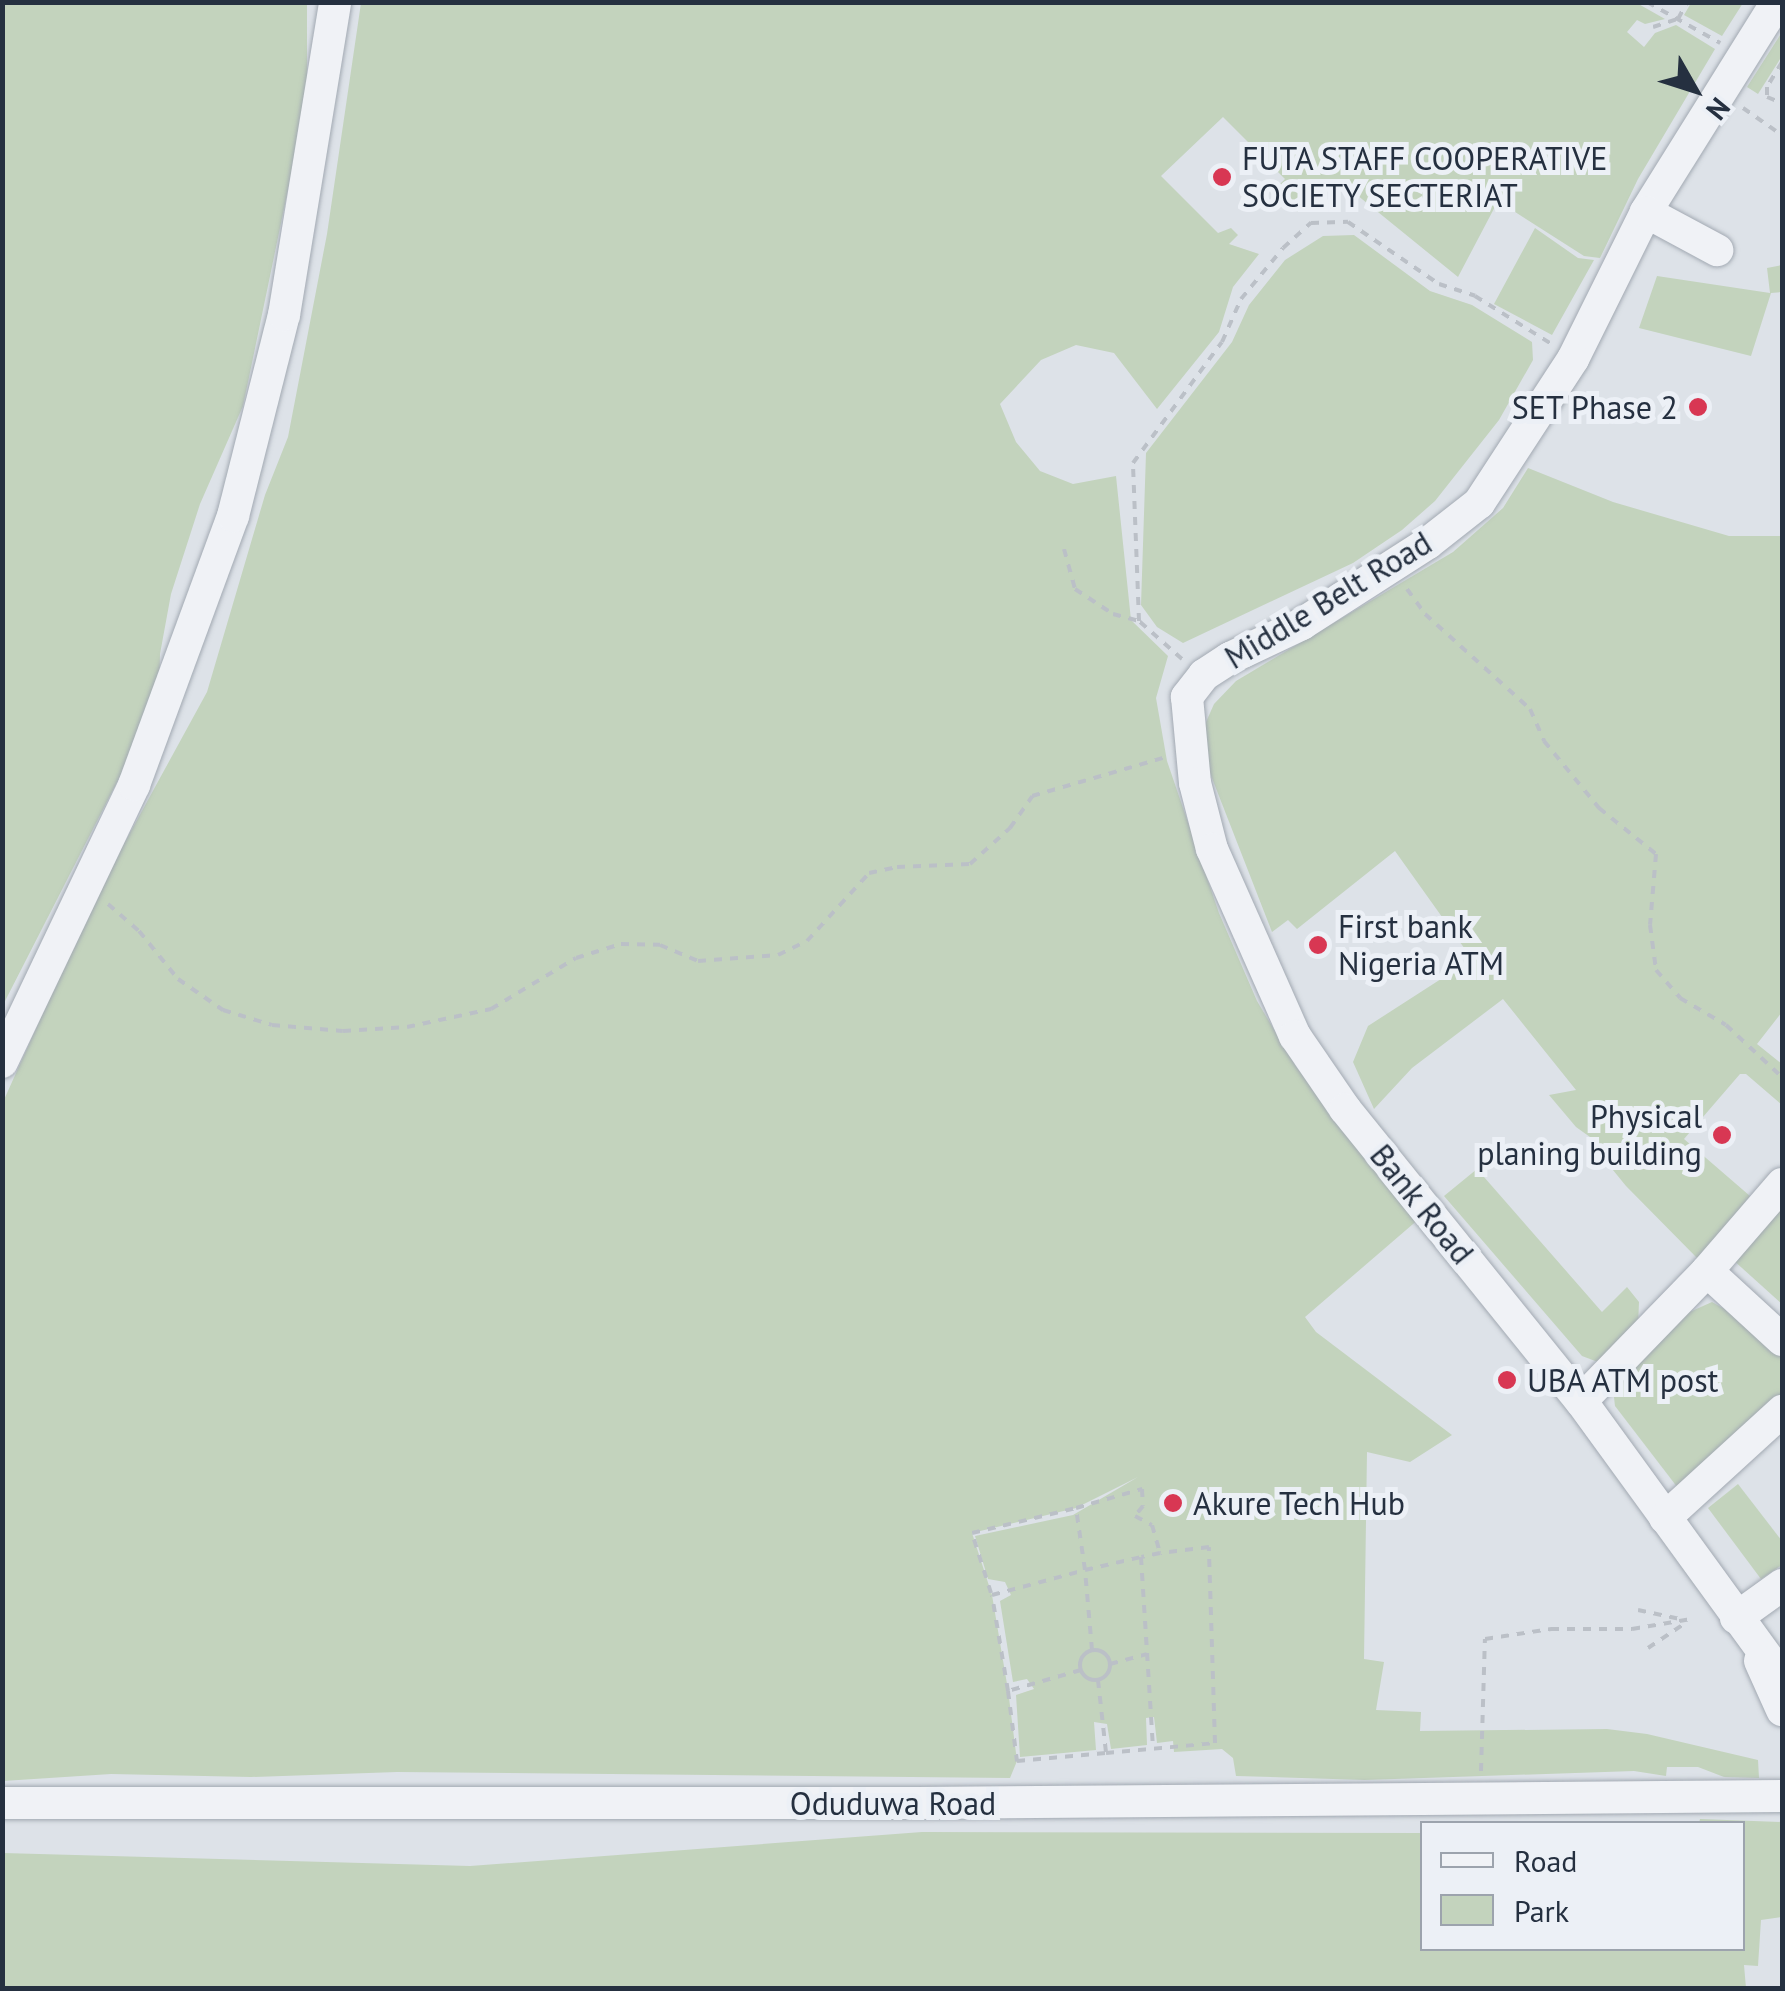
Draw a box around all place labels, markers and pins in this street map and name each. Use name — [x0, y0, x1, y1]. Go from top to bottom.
place label: FUTA STAFF COOPERATIVE SOCIETY SECTERIAT — [1242, 140, 1609, 215]
marker: FUTA STAFF COOPERATIVE SOCIETY SECTERIAT — [1211, 166, 1233, 188]
place label: SET Phase 2 — [1511, 388, 1678, 426]
marker: SET Phase 2 — [1687, 396, 1709, 418]
place label: First bank Nigeria ATM — [1338, 908, 1505, 983]
marker: First bank Nigeria ATM — [1307, 934, 1329, 956]
place label: Physical planing building — [1477, 1098, 1702, 1173]
marker: Physical planing building — [1711, 1124, 1733, 1146]
place label: UBA ATM post — [1527, 1361, 1721, 1399]
marker: UBA ATM post — [1496, 1369, 1518, 1391]
place label: Akure Tech Hub — [1193, 1484, 1406, 1522]
marker: Akure Tech Hub — [1162, 1492, 1184, 1514]

